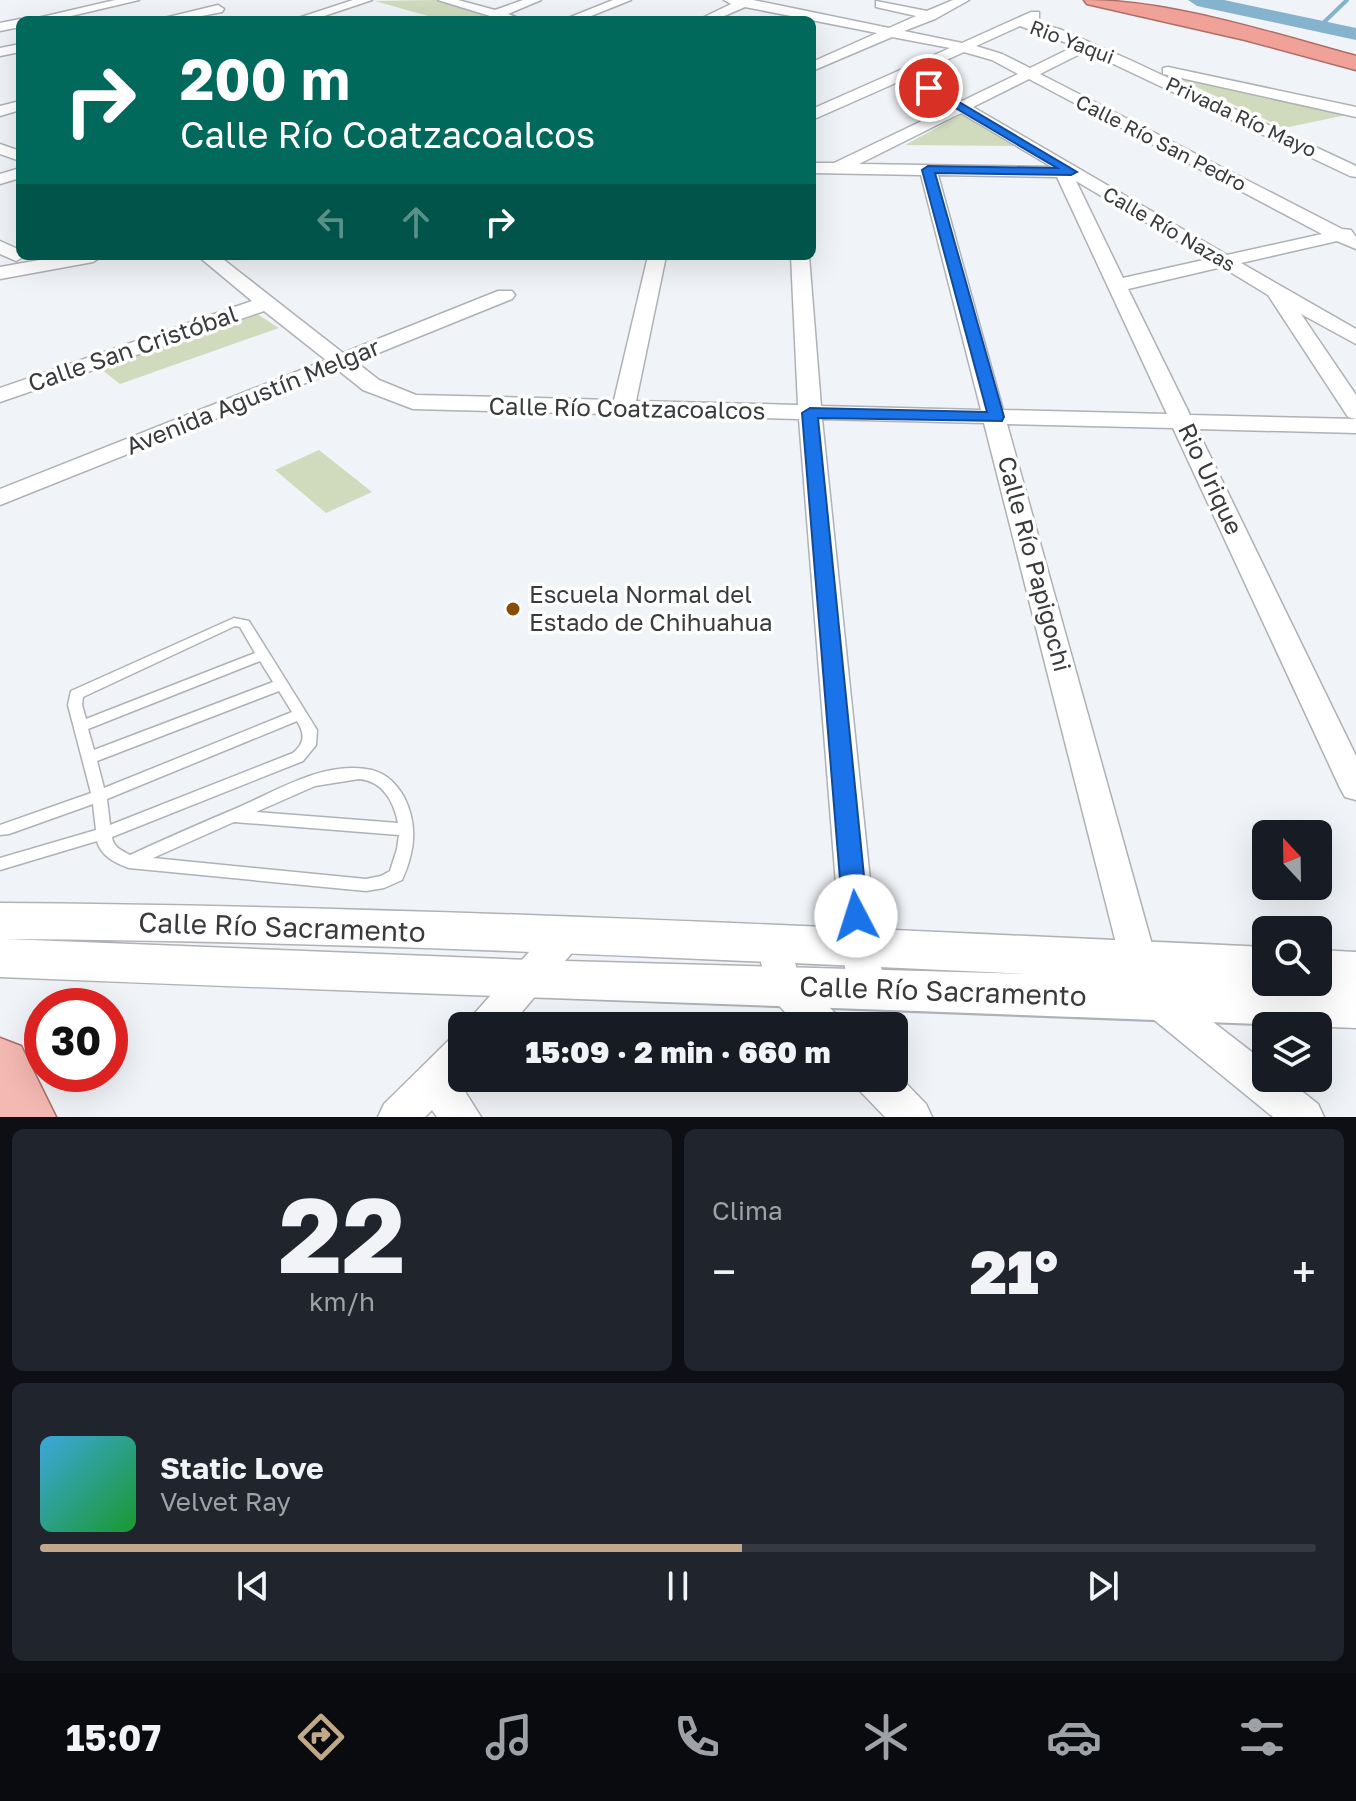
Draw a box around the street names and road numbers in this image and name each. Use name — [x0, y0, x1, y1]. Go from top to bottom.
street label: Rio Yaqui — [1027, 14, 1118, 68]
street label: Privada Río Mayo — [1162, 71, 1321, 162]
street label: Calle Río San Pedro — [1072, 89, 1251, 195]
street label: Calle Río Nazas — [1099, 181, 1240, 276]
street label: Calle San Cristóbal — [24, 298, 241, 397]
street label: Avenida Agustín Melgar — [121, 331, 384, 460]
street label: Calle Río Coatzacoalcos — [488, 391, 766, 424]
street label: Rio Urique — [1173, 418, 1250, 539]
street label: Calle Río Papigochi — [993, 453, 1078, 674]
street label: Calle Río Sacramento — [138, 905, 426, 948]
street label: Calle Río Sacramento — [799, 969, 1087, 1012]

